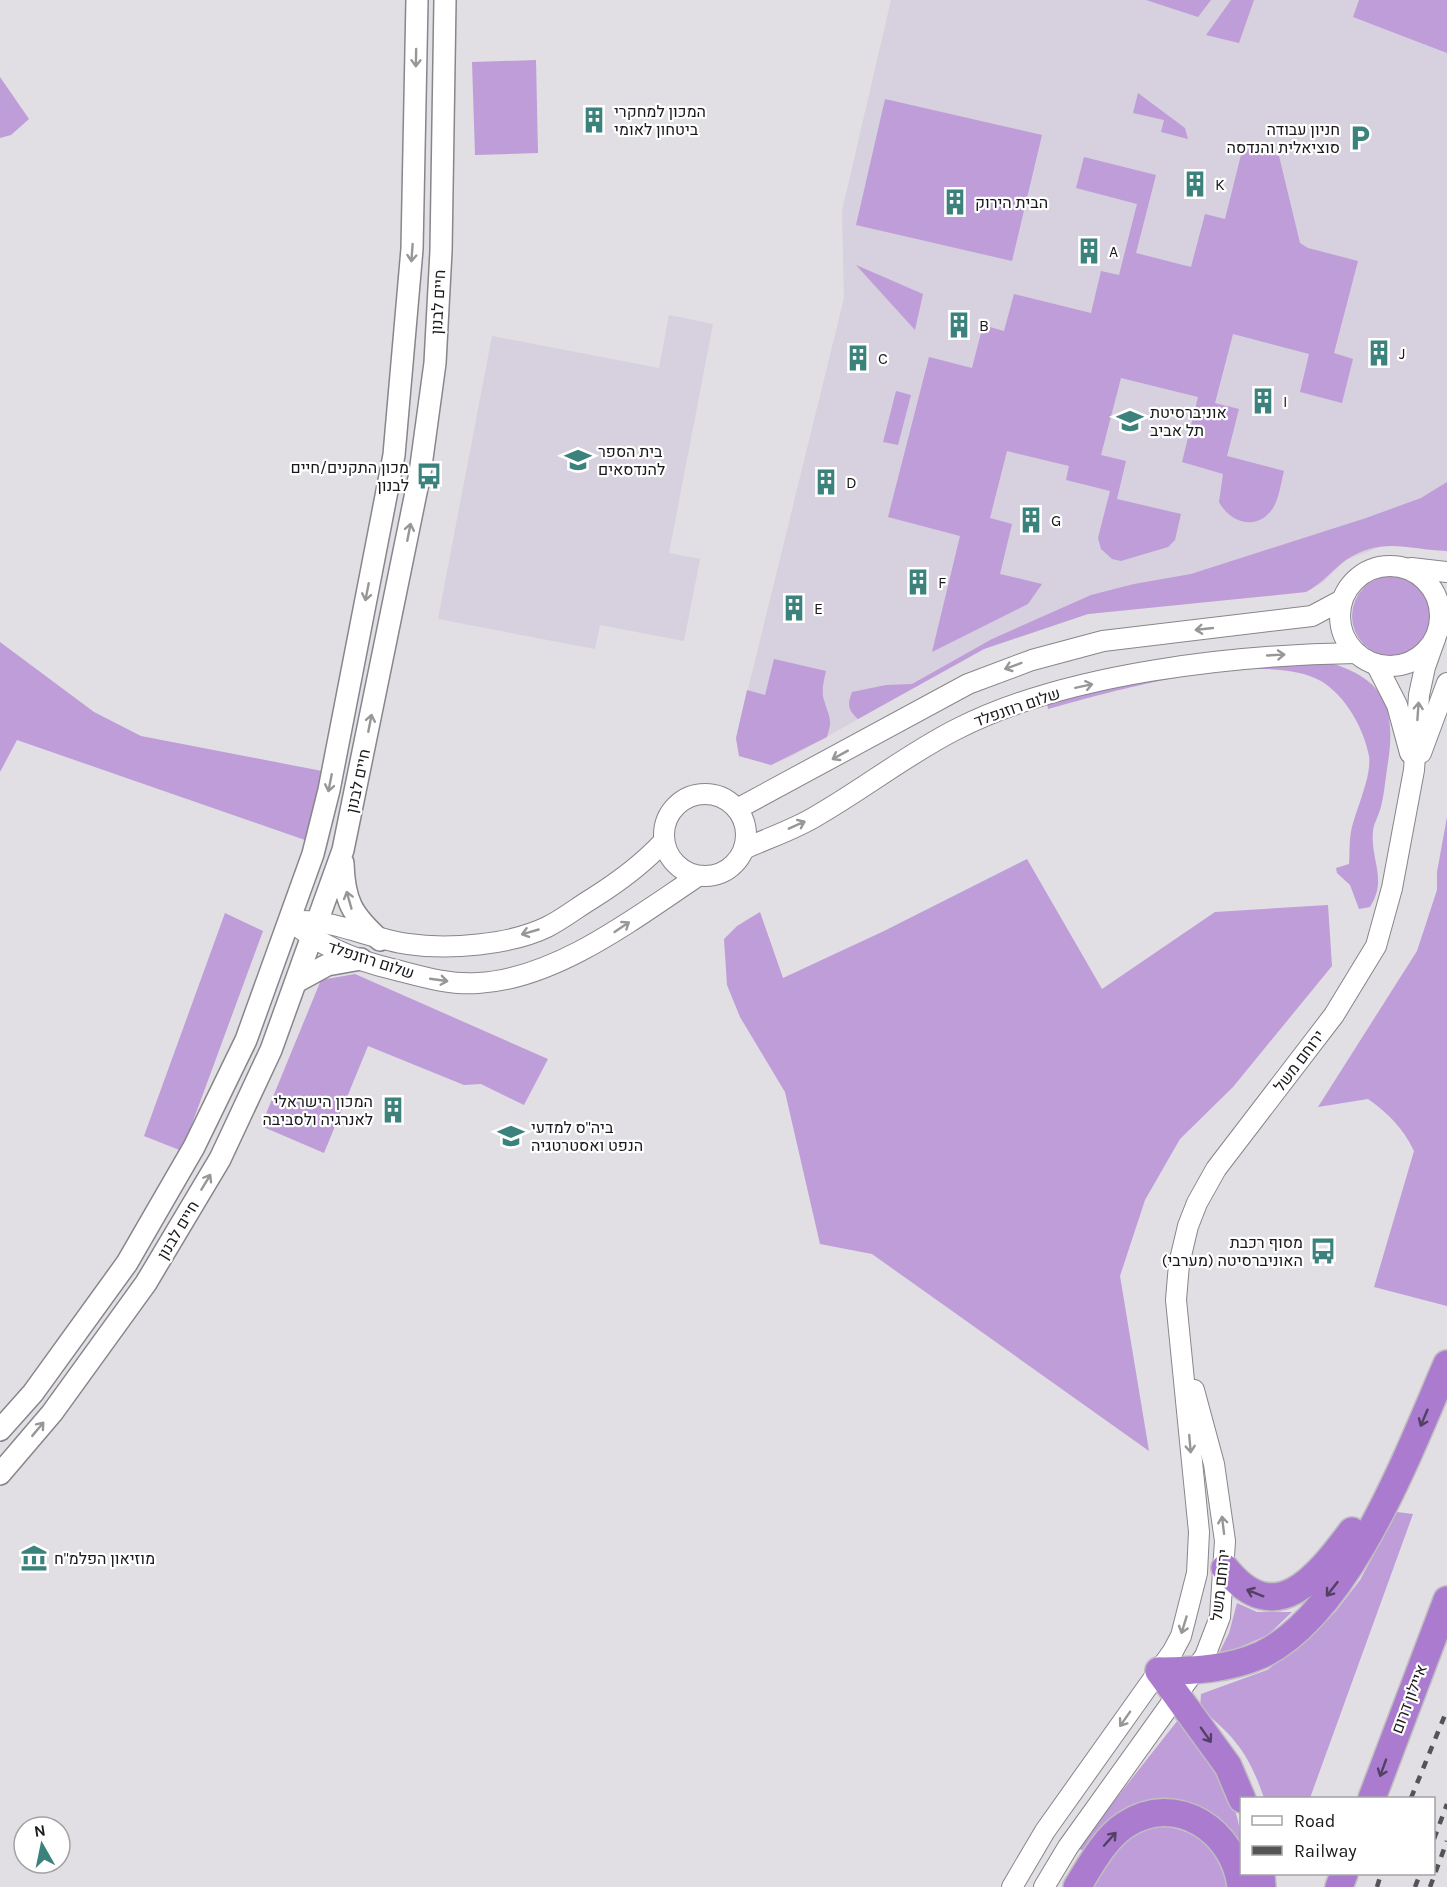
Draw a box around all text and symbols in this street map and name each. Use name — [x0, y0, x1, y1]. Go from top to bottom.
one-way arrow — [410, 48, 422, 68]
place label: המכון למחקרי ביטחון לאומי — [614, 102, 706, 139]
building icon: המכון למחקרי ביטחון לאומי — [579, 105, 609, 135]
place label: חניון עבודה סוציאלית והנדסה — [1227, 120, 1340, 157]
parking icon: חניון עבודה סוציאלית והנדסה — [1345, 123, 1375, 153]
building icon: K — [1180, 169, 1210, 199]
place label: K — [1215, 175, 1225, 194]
building icon: הבית הירוק — [940, 187, 970, 217]
place label: הבית הירוק — [975, 193, 1048, 212]
building icon: A — [1074, 236, 1104, 266]
place label: A — [1109, 242, 1118, 261]
one-way arrow — [406, 243, 417, 263]
street label: חיים לבנון — [427, 269, 449, 335]
building icon: B — [944, 310, 974, 340]
place label: B — [979, 316, 989, 335]
building icon: J — [1364, 338, 1394, 368]
building icon: C — [843, 343, 873, 373]
place label: J — [1399, 344, 1405, 363]
place label: C — [878, 349, 888, 368]
building icon: I — [1248, 386, 1278, 416]
place label: I — [1283, 392, 1287, 411]
place label: אוניברסיטת תל אביב — [1150, 403, 1227, 440]
school or university icon: אוניברסיטת תל אביב — [1115, 406, 1145, 436]
place label: בית הספר להנדסאים — [598, 442, 665, 479]
school or university icon: בית הספר להנדסאים — [563, 445, 593, 475]
place label: מכון התקנים/חיים לבנון — [291, 458, 409, 495]
bus stop icon: מכון התקנים/חיים לבנון — [414, 461, 444, 491]
building icon: D — [811, 467, 841, 497]
place label: D — [846, 473, 857, 492]
building icon: G — [1016, 505, 1046, 535]
place label: G — [1051, 511, 1061, 530]
one-way arrow — [404, 523, 415, 542]
building icon: F — [903, 567, 933, 597]
place label: F — [938, 573, 946, 592]
one-way arrow — [361, 582, 372, 601]
building icon: E — [779, 593, 809, 623]
place label: E — [814, 599, 823, 618]
one-way arrow — [1194, 624, 1214, 635]
one-way arrow — [1266, 650, 1286, 661]
one-way arrow — [1004, 662, 1023, 673]
one-way arrow — [1074, 680, 1093, 691]
street label: שלום רוזנפלד — [971, 683, 1063, 731]
one-way arrow — [1413, 702, 1424, 722]
one-way arrow — [365, 714, 376, 734]
street label: חיים לבנון — [342, 747, 374, 815]
one-way arrow — [832, 749, 849, 761]
one-way arrow — [324, 773, 335, 793]
one-way arrow — [788, 819, 806, 831]
one-way arrow — [342, 891, 354, 910]
one-way arrow — [613, 921, 630, 933]
one-way arrow — [521, 927, 540, 938]
street label: שלום רוזנפלד — [325, 937, 417, 983]
one-way arrow — [429, 974, 449, 985]
street label: ירוחם משל — [1270, 1026, 1328, 1096]
place label: המכון הישראלי לאנרגיה ולסביבה — [262, 1092, 373, 1129]
building icon: המכון הישראלי לאנרגיה ולסביבה — [378, 1095, 408, 1125]
place label: ביה"ס למדעי הנפט ואסטרטגיה — [531, 1118, 643, 1155]
school or university icon: ביה"ס למדעי הנפט ואסטרטגיה — [496, 1121, 526, 1151]
one-way arrow — [201, 1174, 213, 1191]
street label: חיים לבנון — [153, 1197, 203, 1263]
place label: מסוף רכבת האוניברסיטה (מערבי) — [1162, 1233, 1303, 1270]
bus stop icon: מסוף רכבת האוניברסיטה (מערבי) — [1308, 1236, 1338, 1266]
one-way arrow — [1418, 1408, 1429, 1426]
one-way arrow — [31, 1422, 45, 1437]
one-way arrow — [1185, 1434, 1196, 1454]
one-way arrow — [1217, 1515, 1228, 1535]
museum icon: מוזיאון הפלמ"ח — [19, 1543, 49, 1573]
street label: ירוחם משל — [1207, 1548, 1233, 1622]
place label: מוזיאון הפלמ"ח — [54, 1549, 155, 1568]
one-way arrow — [1326, 1581, 1339, 1597]
one-way arrow — [1246, 1587, 1264, 1598]
one-way arrow — [1178, 1615, 1189, 1634]
street label: איילון דרום — [1387, 1662, 1431, 1736]
one-way arrow — [1119, 1710, 1131, 1727]
one-way arrow — [1200, 1726, 1212, 1742]
one-way arrow — [1377, 1759, 1388, 1777]
legend — [1240, 1797, 1435, 1875]
text: Road — [1294, 1810, 1335, 1832]
north arrow — [12, 1815, 72, 1875]
text: N — [33, 1820, 47, 1841]
one-way arrow — [1103, 1832, 1117, 1847]
text: Railway — [1294, 1840, 1357, 1862]

